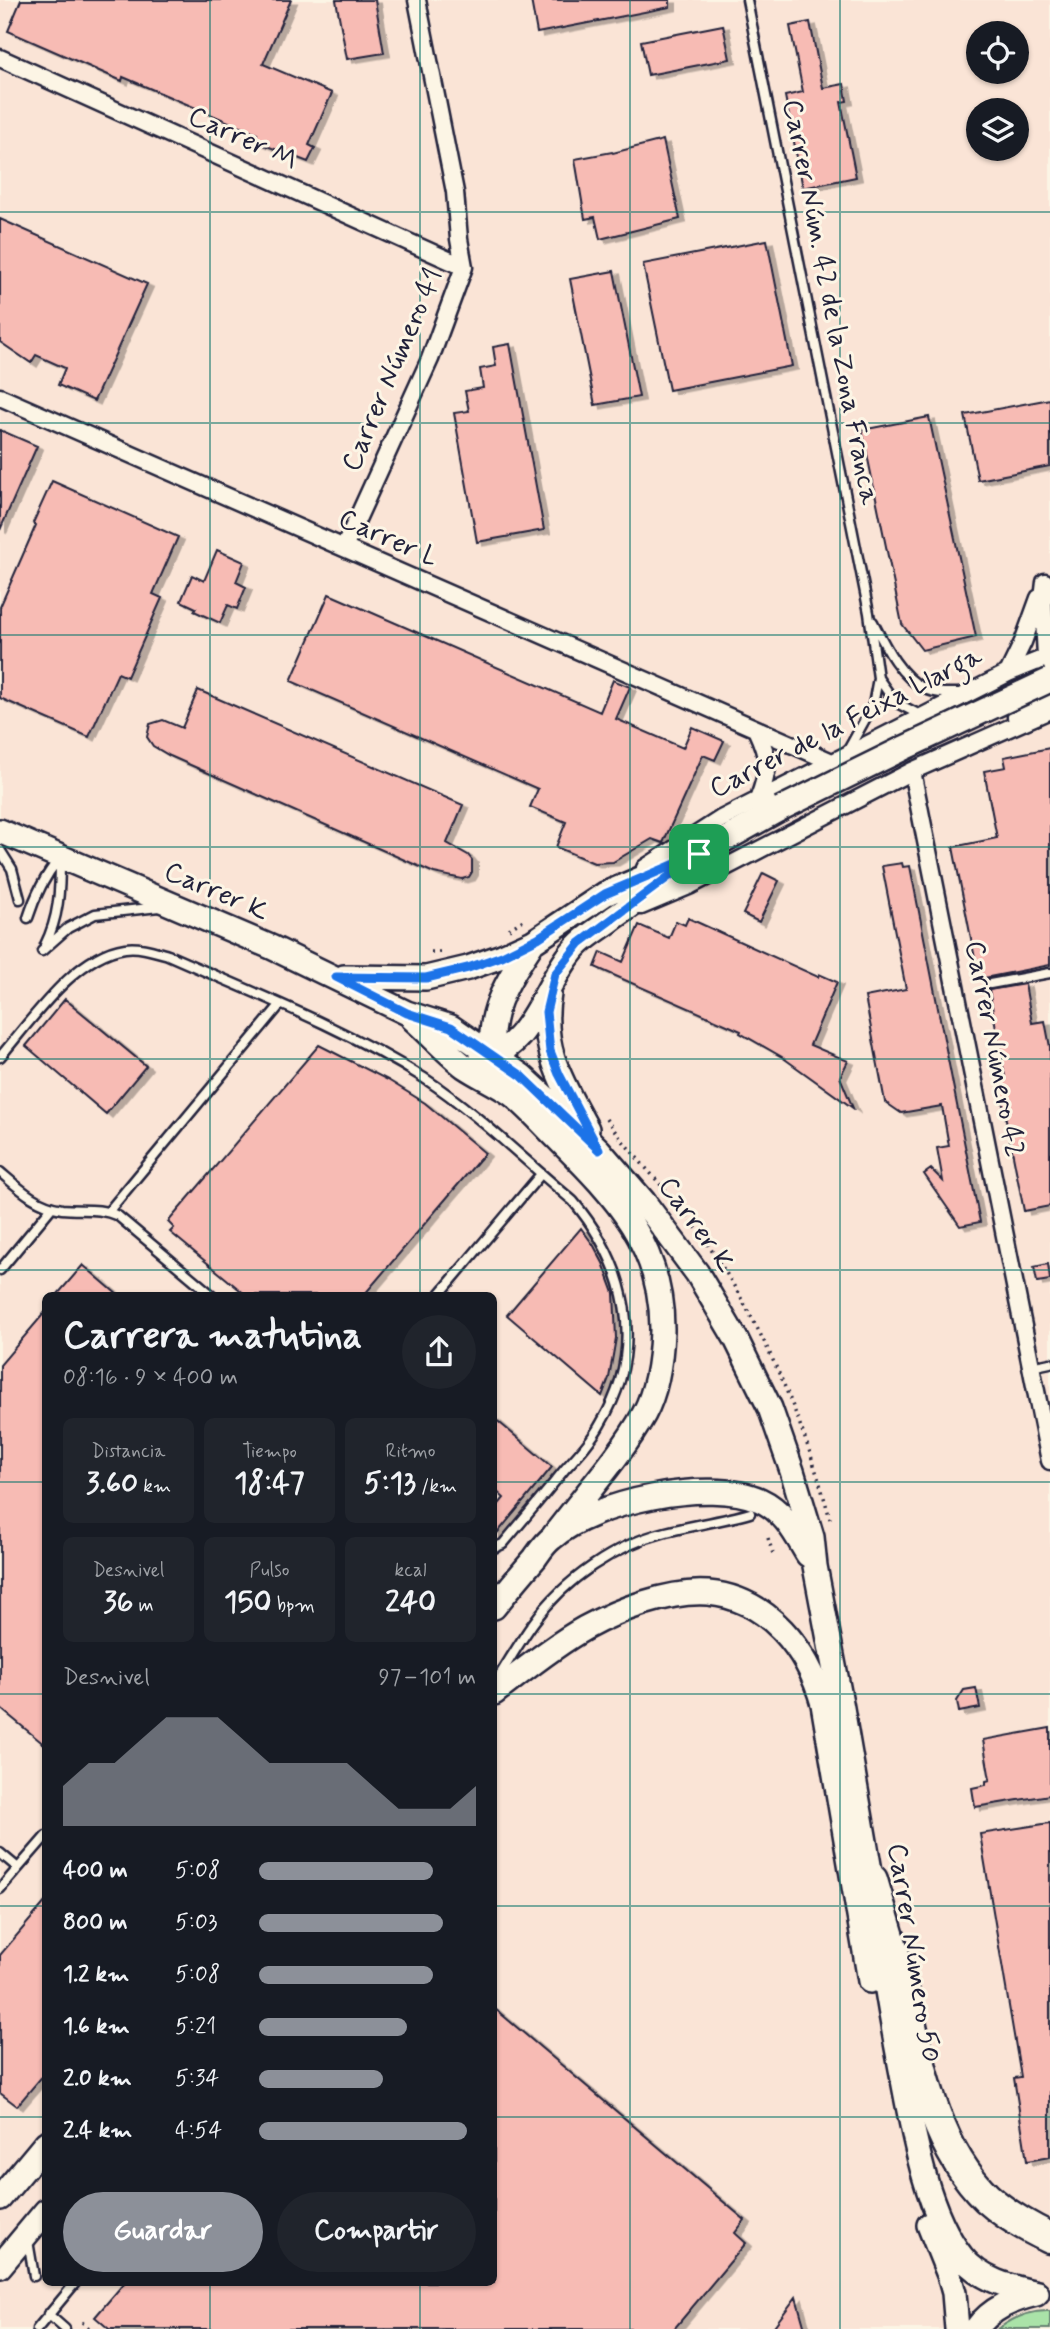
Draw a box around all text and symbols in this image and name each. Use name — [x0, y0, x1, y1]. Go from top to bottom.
map controls — [966, 21, 1029, 161]
button: locate — [966, 21, 1029, 84]
street label: Carrer Núm. 42 de la Zona Franca — [773, 96, 888, 508]
street label: Carrer M — [182, 98, 304, 180]
button: layers — [966, 98, 1029, 161]
street label: Carrer Número 41 — [334, 263, 452, 477]
street label: Carrer L — [332, 501, 444, 577]
street label: Carrer de la Feixa Llarga — [703, 638, 990, 811]
pin — [669, 824, 729, 884]
icon: arrive — [680, 835, 718, 873]
street label: Carrer K — [158, 854, 274, 931]
street label: Carrer Número 42 — [955, 938, 1033, 1160]
street label: Carrer K — [649, 1170, 743, 1280]
text: Carrera matutina — [63, 1312, 362, 1361]
button: share — [402, 1315, 476, 1389]
text: 08:16 · 9 × 400 m — [63, 1363, 238, 1393]
text: Distancia — [91, 1439, 166, 1464]
text: Tiempo — [242, 1439, 297, 1464]
text: Ritmo — [385, 1439, 436, 1464]
text: 3.60 — [86, 1464, 138, 1503]
text: 18:47 — [234, 1464, 305, 1503]
text: 5:13 — [364, 1464, 416, 1503]
text: km — [138, 1474, 171, 1499]
text: /km — [416, 1474, 457, 1499]
text: Desnivel — [93, 1558, 164, 1583]
text: Pulso — [250, 1558, 289, 1583]
text: kcal — [395, 1558, 426, 1583]
text: 36 — [103, 1583, 133, 1622]
text: 150 — [224, 1583, 272, 1622]
text: 240 — [385, 1583, 436, 1622]
text: m — [133, 1593, 154, 1618]
text: bpm — [272, 1593, 315, 1618]
text: Desnivel — [63, 1663, 150, 1693]
text: 97–101 m — [379, 1663, 476, 1693]
street label: Carrer Número 50 — [877, 1841, 949, 2065]
text: 400 m — [63, 1856, 128, 1886]
text: 5:08 — [175, 1856, 220, 1886]
text: 800 m — [63, 1908, 127, 1938]
text: 5:03 — [175, 1908, 218, 1938]
text: 1.2 km — [63, 1960, 129, 1990]
text: 5:08 — [175, 1960, 220, 1990]
text: 1.6 km — [63, 2012, 130, 2042]
text: 5:21 — [175, 2012, 216, 2042]
text: 2.0 km — [63, 2064, 132, 2094]
text: 5:34 — [175, 2064, 219, 2094]
text: 2.4 km — [63, 2116, 132, 2146]
text: 4:54 — [175, 2116, 222, 2146]
button: Guardar — [63, 2192, 263, 2272]
button: Compartir — [277, 2192, 476, 2272]

